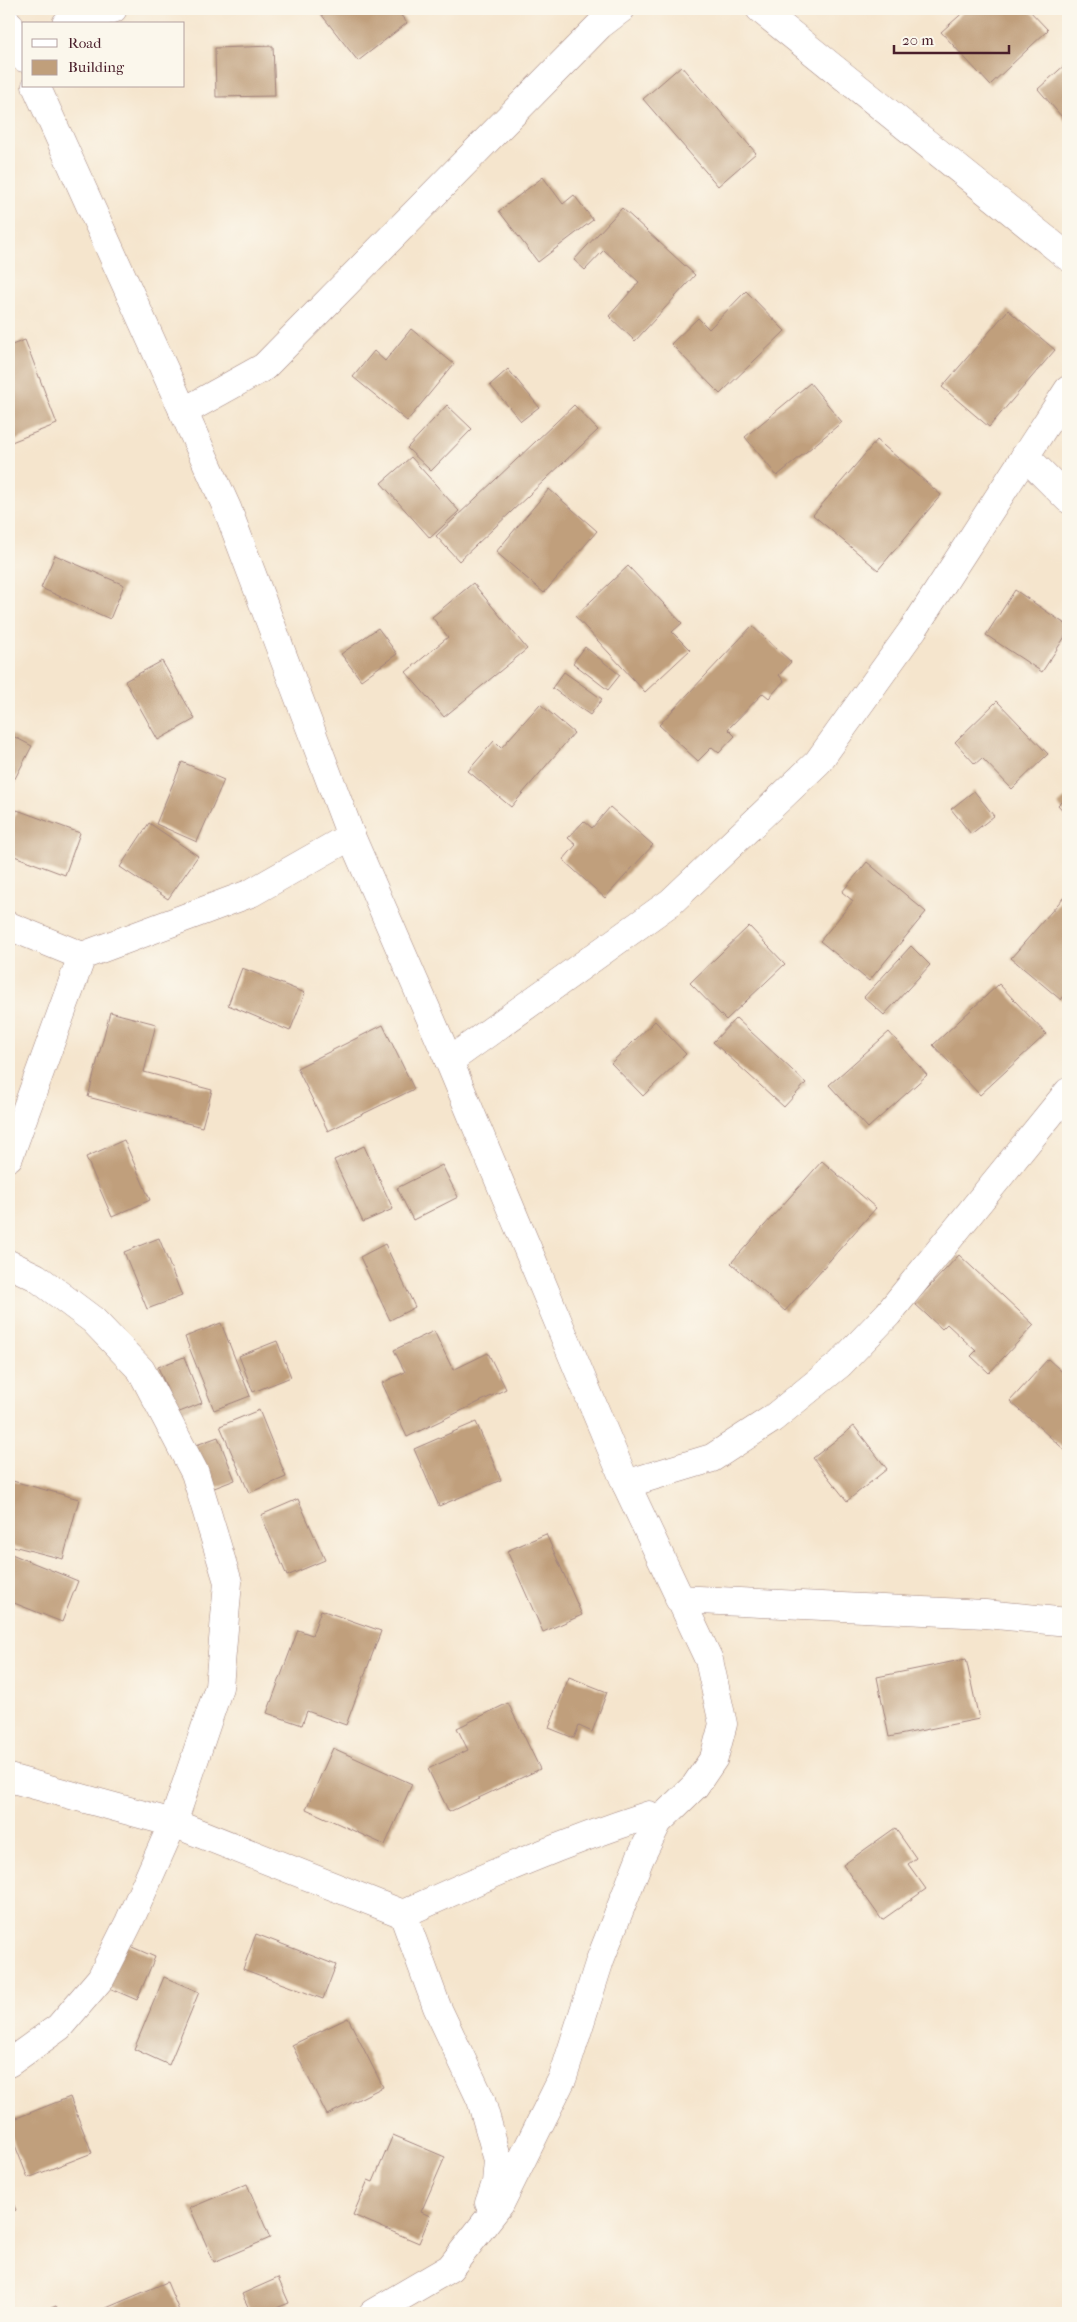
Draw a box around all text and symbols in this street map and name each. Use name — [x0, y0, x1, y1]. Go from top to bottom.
legend — [22, 22, 185, 88]
scale bar — [894, 22, 1010, 54]
text: 20 m — [902, 31, 934, 49]
text: Road — [68, 34, 102, 52]
text: Building — [68, 58, 125, 76]

